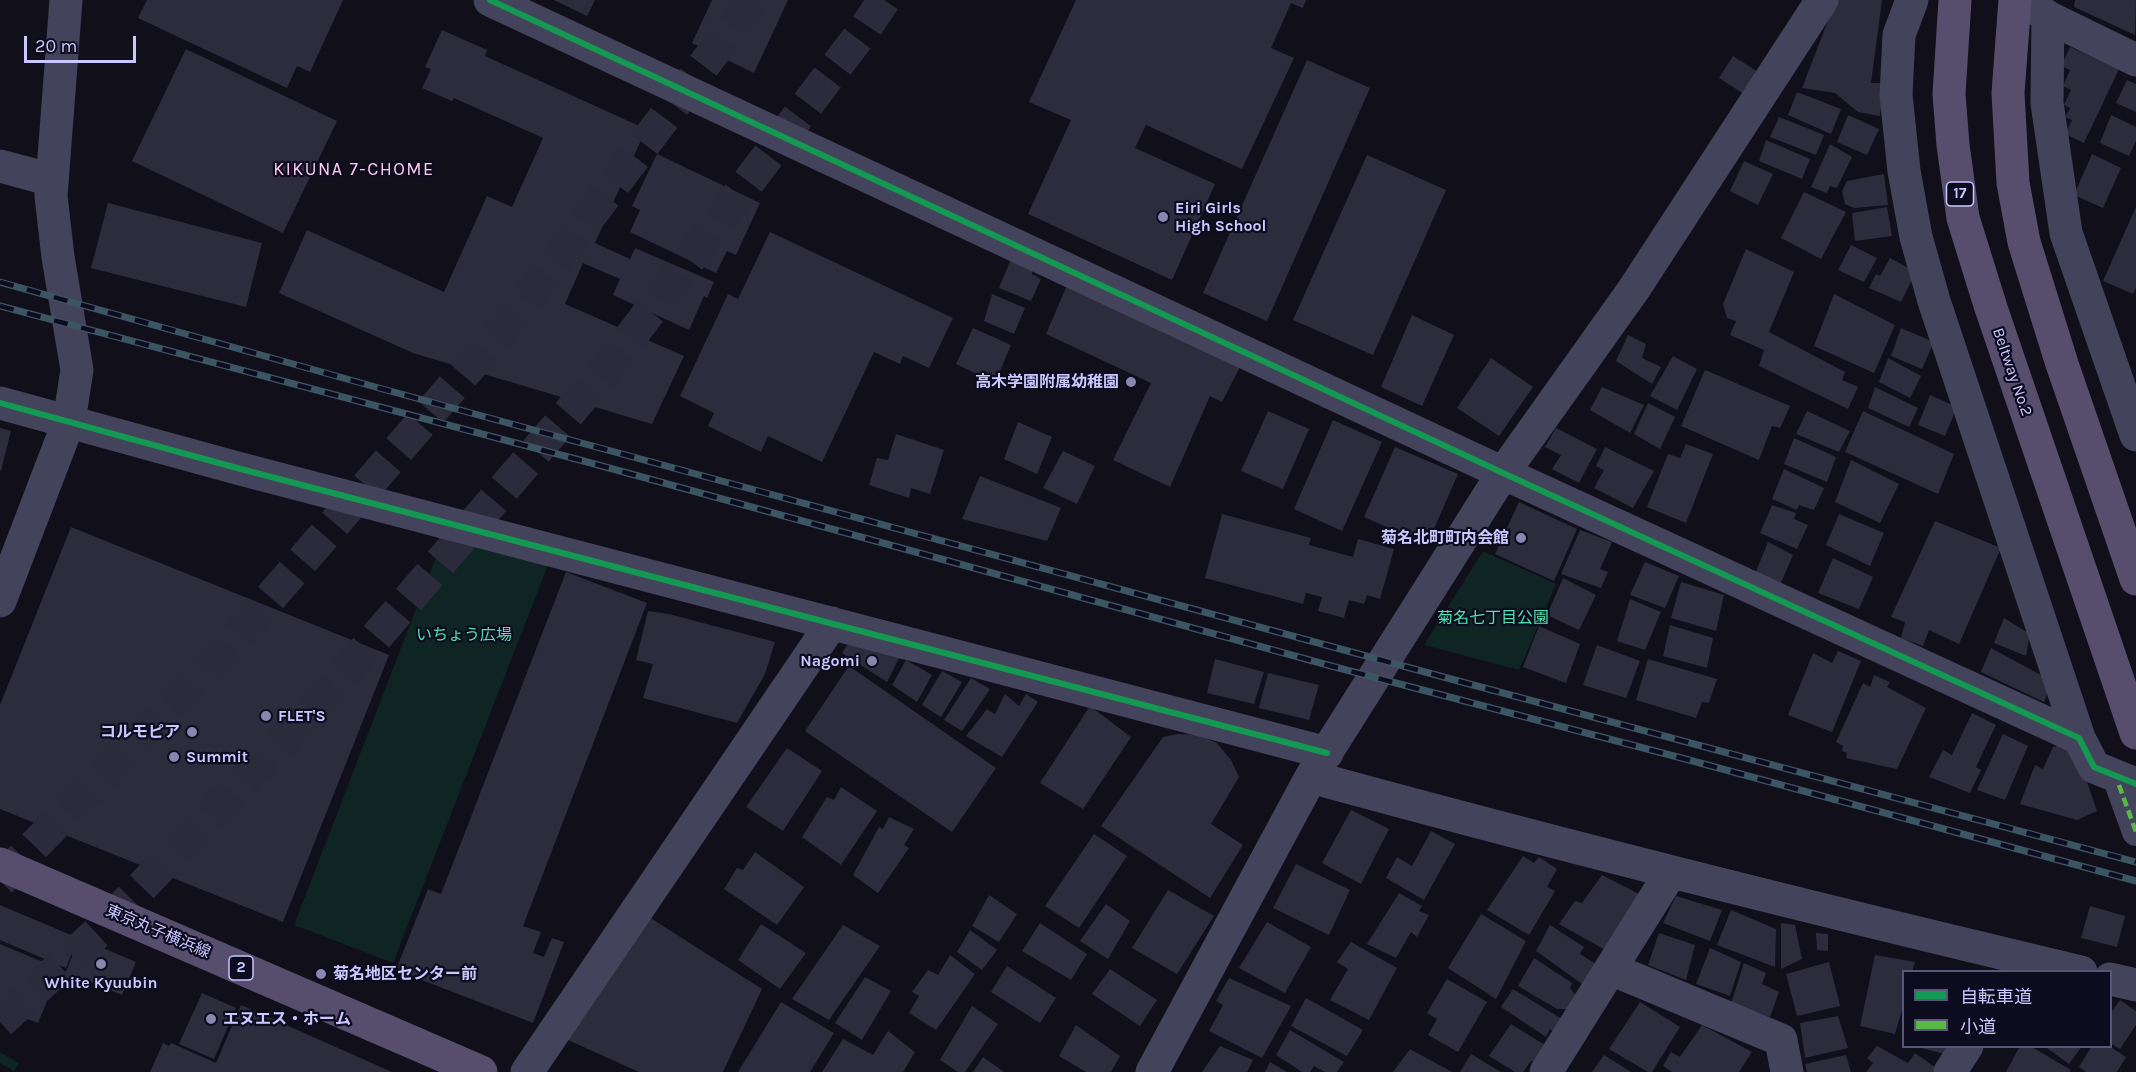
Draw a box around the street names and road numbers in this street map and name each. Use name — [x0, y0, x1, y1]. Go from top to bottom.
road number: 17 — [1946, 182, 1974, 206]
street label: Beltway No.2 — [1988, 325, 2036, 419]
street label: 東京丸子横浜線 — [103, 901, 213, 963]
road number: 2 — [229, 956, 253, 980]

